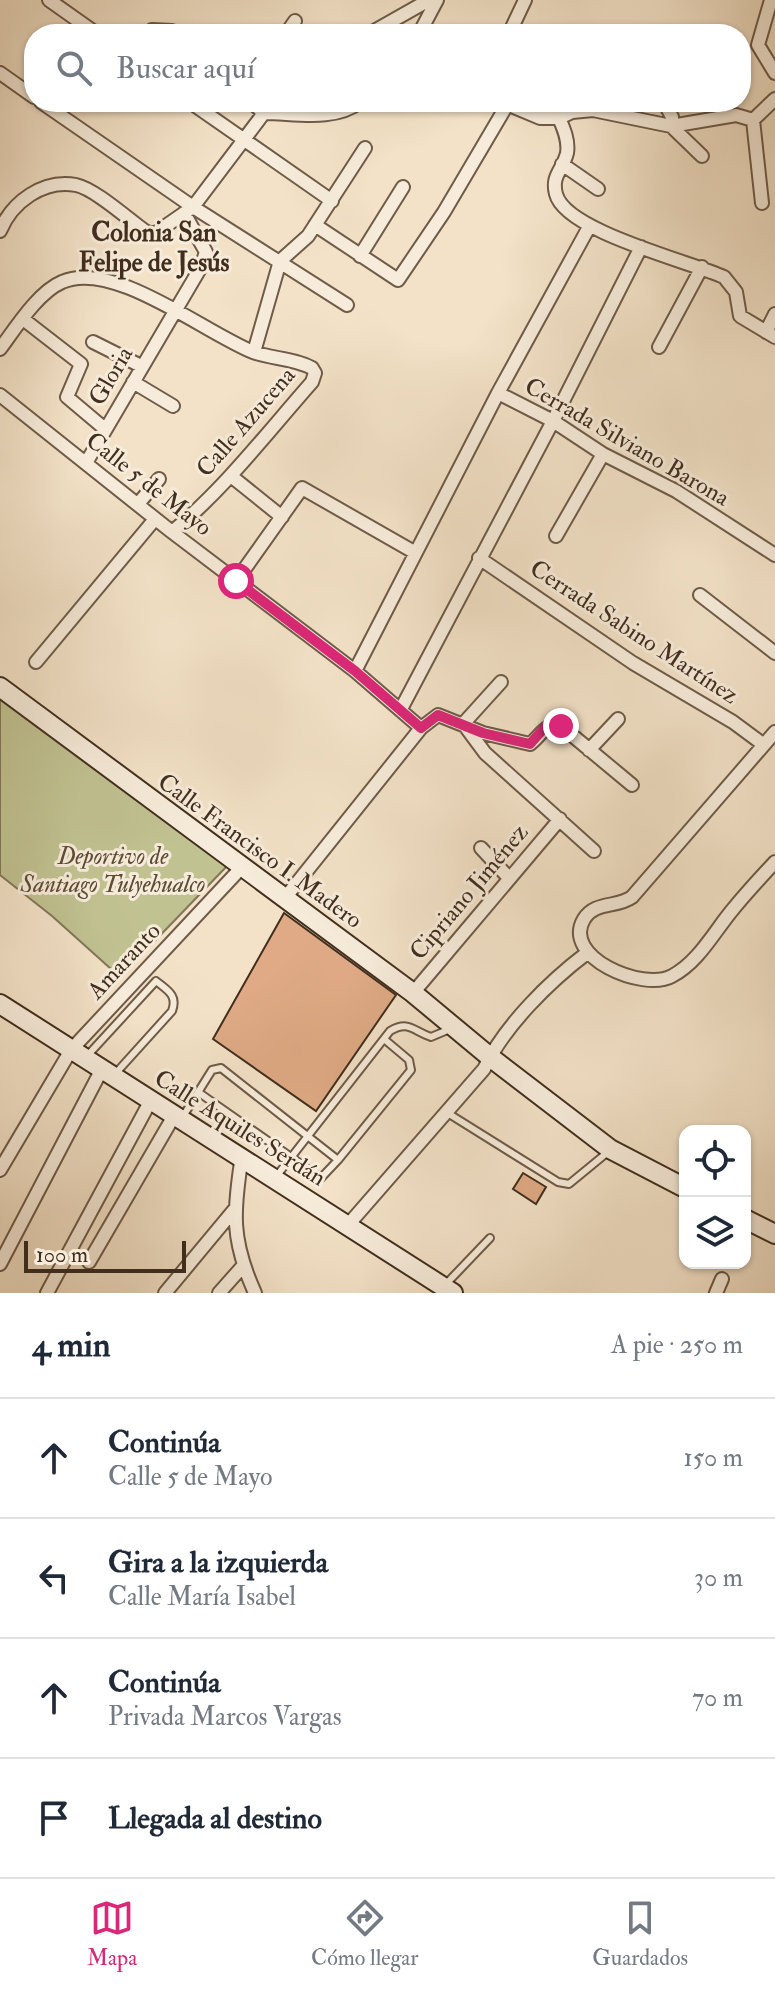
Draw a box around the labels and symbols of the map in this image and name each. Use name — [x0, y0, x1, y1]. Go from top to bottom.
district label: Colonia San Felipe de Jesús — [79, 217, 230, 280]
street label: Gloria — [82, 340, 141, 411]
street label: Calle Azucena — [190, 360, 303, 483]
street label: Cerrada Silviano Barona — [519, 371, 736, 514]
street label: Calle 5 de Mayo — [80, 425, 218, 543]
street label: Cerrada Sabino Martínez — [524, 553, 744, 711]
route start — [218, 563, 254, 599]
route end — [543, 708, 579, 744]
street label: Calle Francisco I. Madero — [152, 766, 368, 936]
street label: Cipriano Jiménez — [403, 817, 535, 966]
park label: Deportivo de Santiago Tulyehualco — [20, 841, 205, 900]
street label: Amaranto — [80, 916, 167, 1007]
street label: Calle Aquiles Serdán — [148, 1063, 332, 1193]
scale bar — [24, 1237, 186, 1273]

